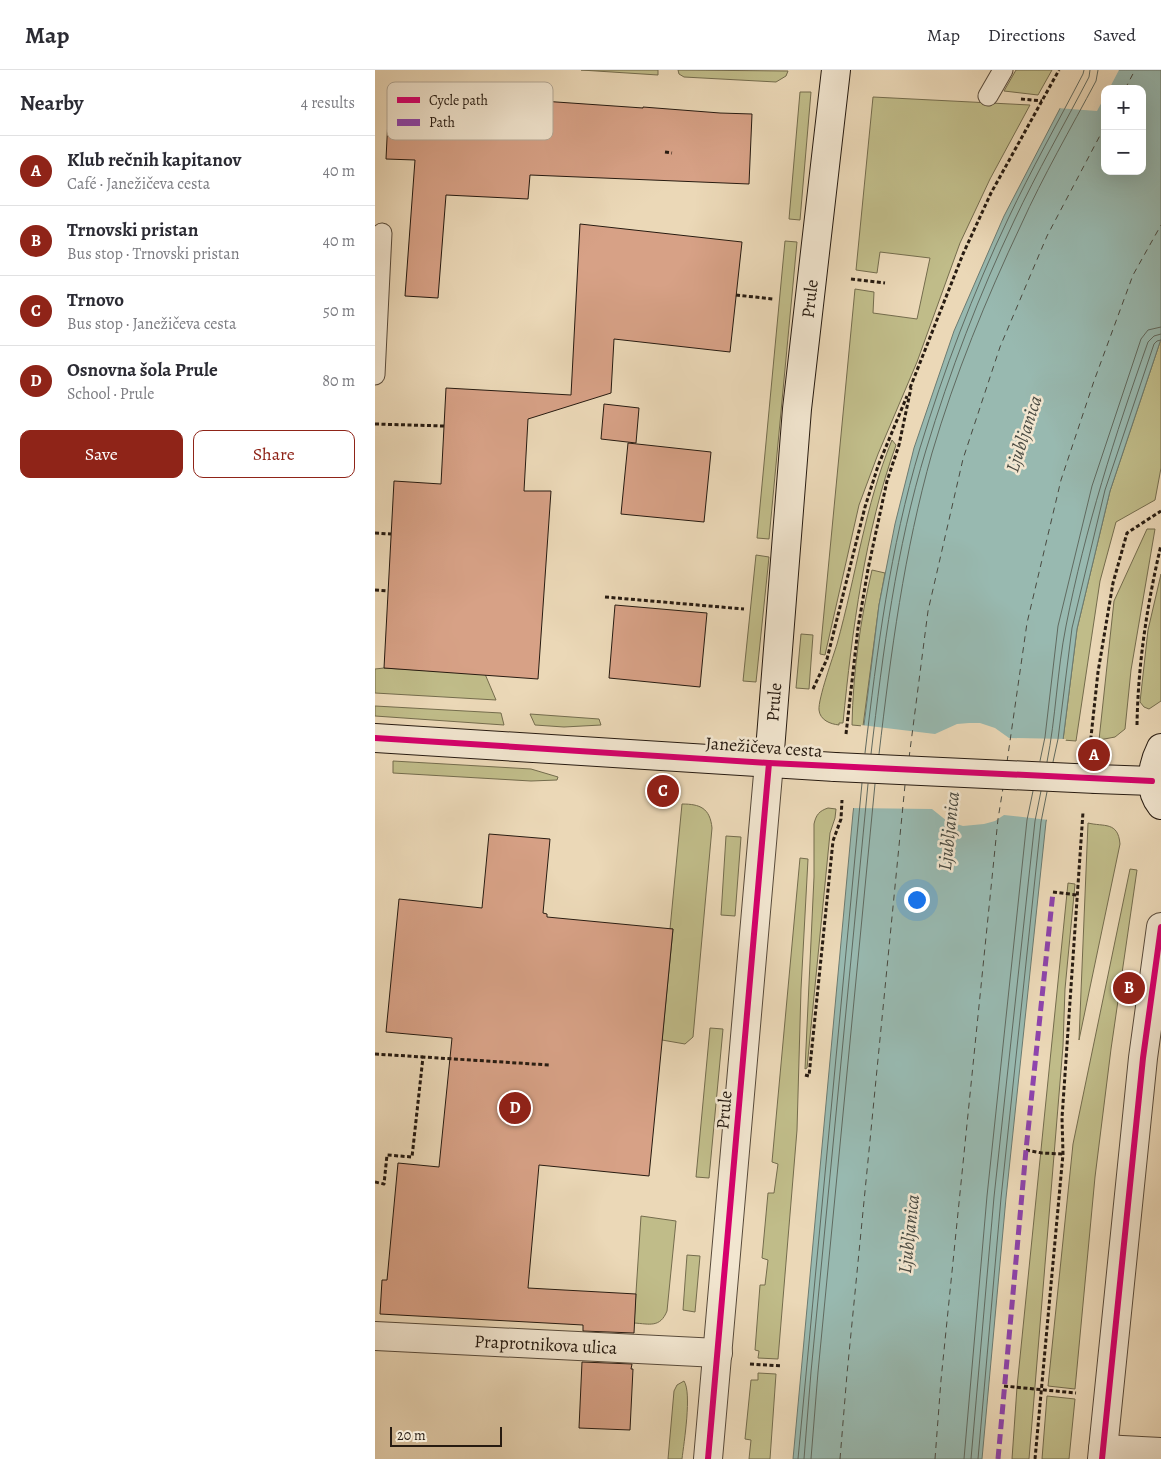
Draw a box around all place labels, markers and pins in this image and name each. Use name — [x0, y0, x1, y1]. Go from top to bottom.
pin: A — [1078, 736, 1110, 774]
pin: C — [647, 772, 679, 810]
pin: B — [1113, 969, 1145, 1007]
pin: D — [499, 1089, 531, 1127]

